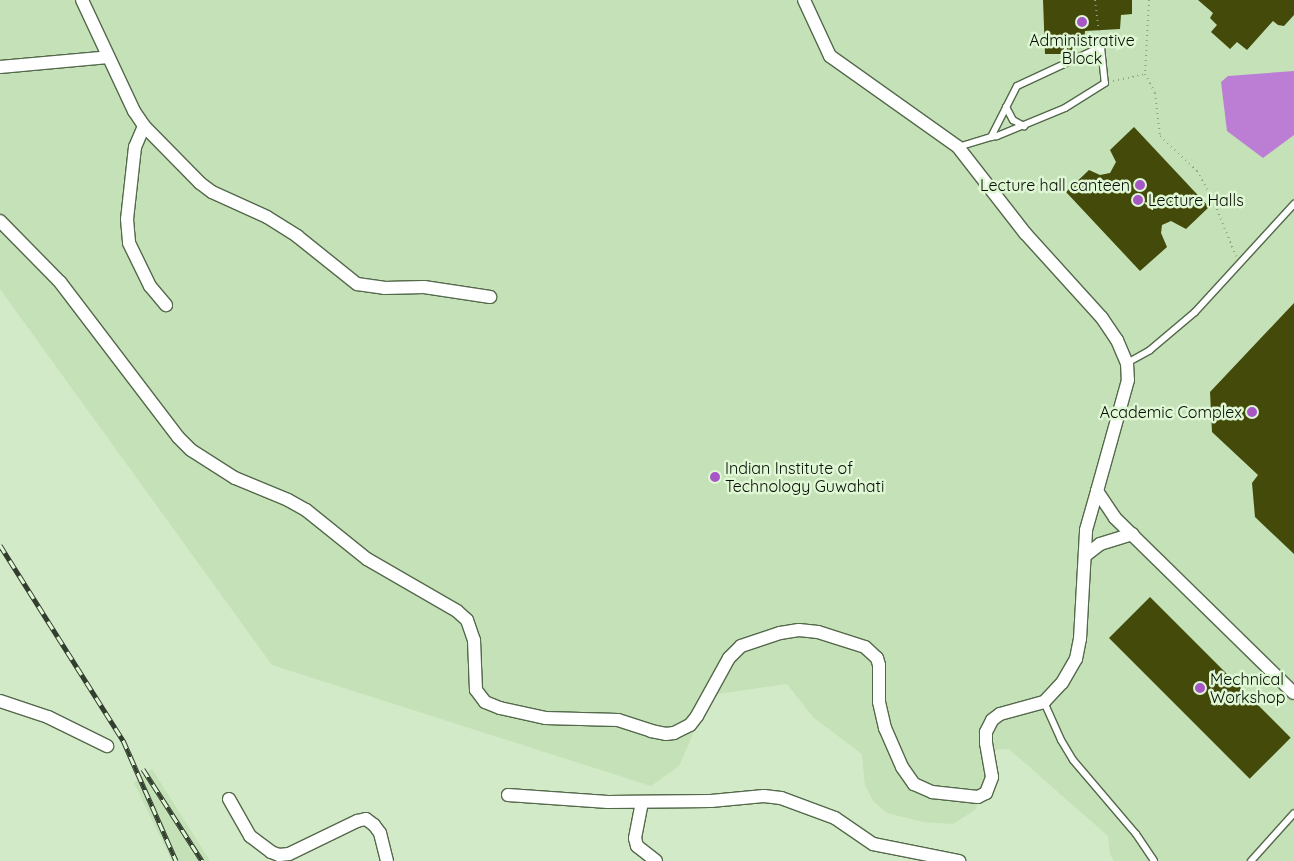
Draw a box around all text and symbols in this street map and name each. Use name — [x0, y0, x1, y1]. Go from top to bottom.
marker: Administrative Block — [1076, 16, 1088, 28]
place label: Administrative Block — [1029, 30, 1135, 68]
place label: Lecture hall canteen — [980, 175, 1130, 195]
marker: Lecture hall canteen — [1134, 179, 1146, 191]
place label: Lecture Halls — [1148, 190, 1244, 210]
marker: Lecture Halls — [1132, 194, 1144, 206]
place label: Academic Complex — [1100, 402, 1242, 422]
marker: Academic Complex — [1246, 406, 1258, 418]
place label: Indian Institute of Technology Guwahati — [725, 458, 884, 496]
marker: Indian Institute of Technology Guwahati — [709, 471, 721, 483]
place label: Mechnical Workshop — [1210, 669, 1285, 707]
marker: Mechnical Workshop — [1194, 682, 1206, 694]

